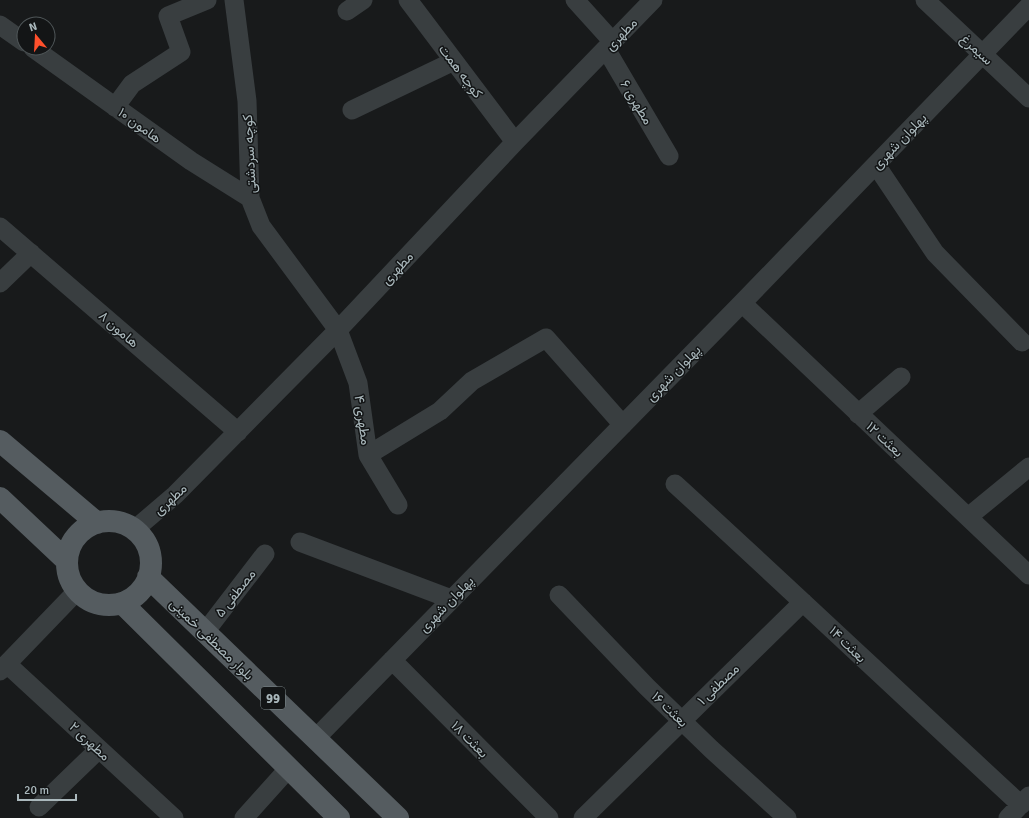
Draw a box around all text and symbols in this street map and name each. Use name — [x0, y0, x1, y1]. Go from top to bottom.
street label: مطهری — [602, 14, 641, 54]
north arrow — [16, 16, 56, 56]
text: N — [27, 20, 39, 34]
street label: سیمرغ — [956, 30, 996, 70]
street label: کوچه همت — [434, 41, 486, 102]
street label: مطهری ۶ — [617, 77, 656, 128]
street label: هامون ۱۰ — [115, 104, 165, 147]
street label: پهلوان شهری — [868, 110, 931, 174]
street label: کوچه سردشتی — [239, 114, 261, 194]
street label: مطهری — [378, 248, 417, 288]
street label: هامون ۸ — [95, 307, 143, 352]
street label: پهلوان شهری — [642, 342, 705, 406]
street label: مطهری ۴ — [351, 394, 374, 446]
street label: بعثت ۱۲ — [863, 418, 907, 461]
street label: مطهری — [150, 480, 191, 519]
street label: مصطفی ۵ — [211, 566, 259, 621]
street label: پهلوان شهری — [415, 573, 478, 637]
street label: بلوار مصطفی خمینی — [166, 595, 257, 684]
street label: بعثت ۱۴ — [825, 623, 870, 666]
street label: مصطفی ۱ — [694, 660, 743, 709]
road number: 99 — [261, 687, 285, 709]
street label: بعثت ۱۶ — [648, 688, 691, 731]
street label: بعثت ۱۸ — [448, 717, 492, 761]
street label: مطهری ۲ — [66, 718, 114, 764]
scale bar — [18, 776, 76, 802]
text: 20 m — [24, 783, 49, 798]

